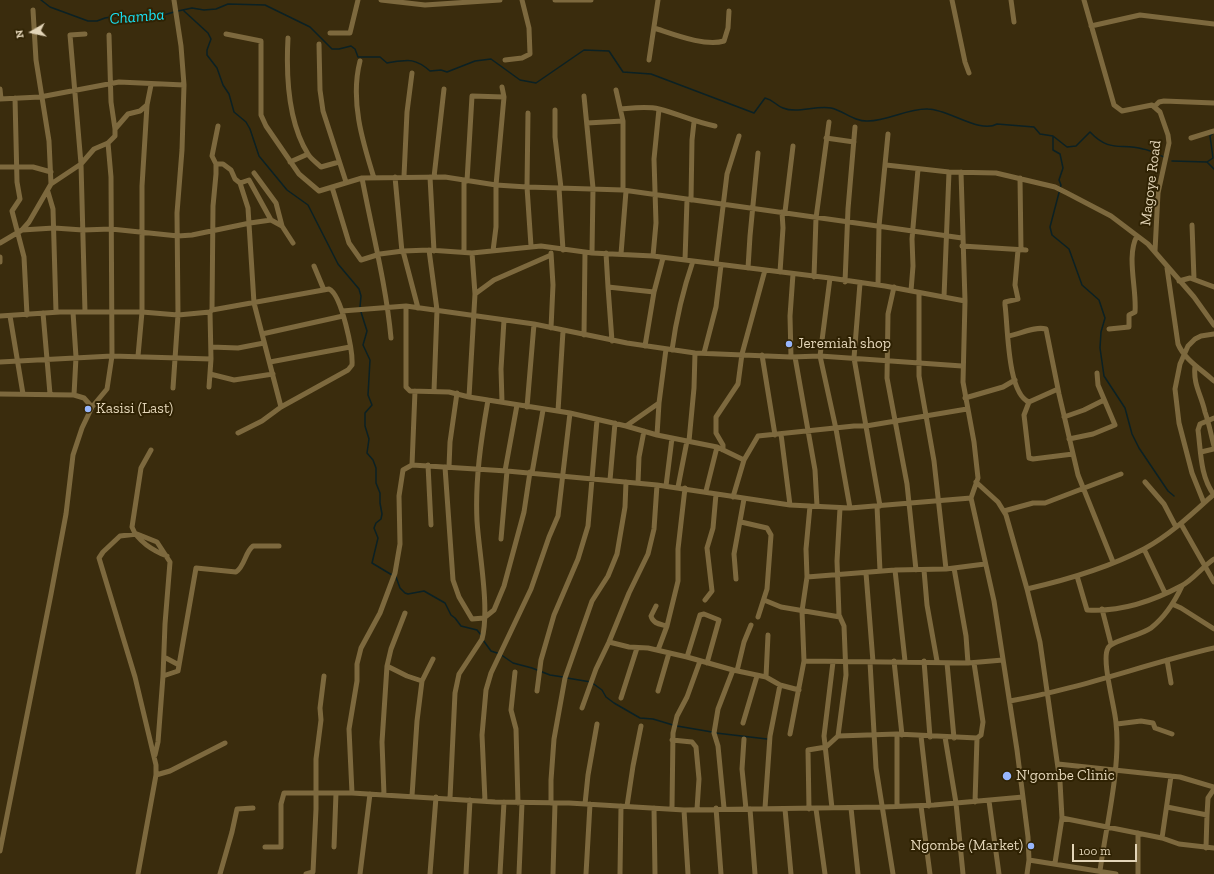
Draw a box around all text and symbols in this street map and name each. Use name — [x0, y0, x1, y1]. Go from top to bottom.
water label: Chamba — [109, 5, 165, 29]
north arrow — [12, 12, 52, 52]
text: N — [13, 29, 27, 39]
street label: Magoye Road — [1137, 139, 1165, 227]
place label: Jeremiah shop — [797, 335, 891, 353]
marker: Jeremiah shop — [784, 339, 794, 349]
place label: Kasisi (Last) — [96, 400, 173, 418]
marker: Kasisi (Last) — [83, 404, 93, 414]
place label: N'gombe Clinic — [1016, 767, 1115, 785]
marker: N'gombe Clinic — [1001, 770, 1013, 782]
scale bar — [1074, 836, 1139, 862]
place label: Ngombe (Market) — [910, 837, 1023, 855]
marker: Ngombe (Market) — [1026, 841, 1036, 851]
text: 100 m — [1079, 844, 1111, 858]

